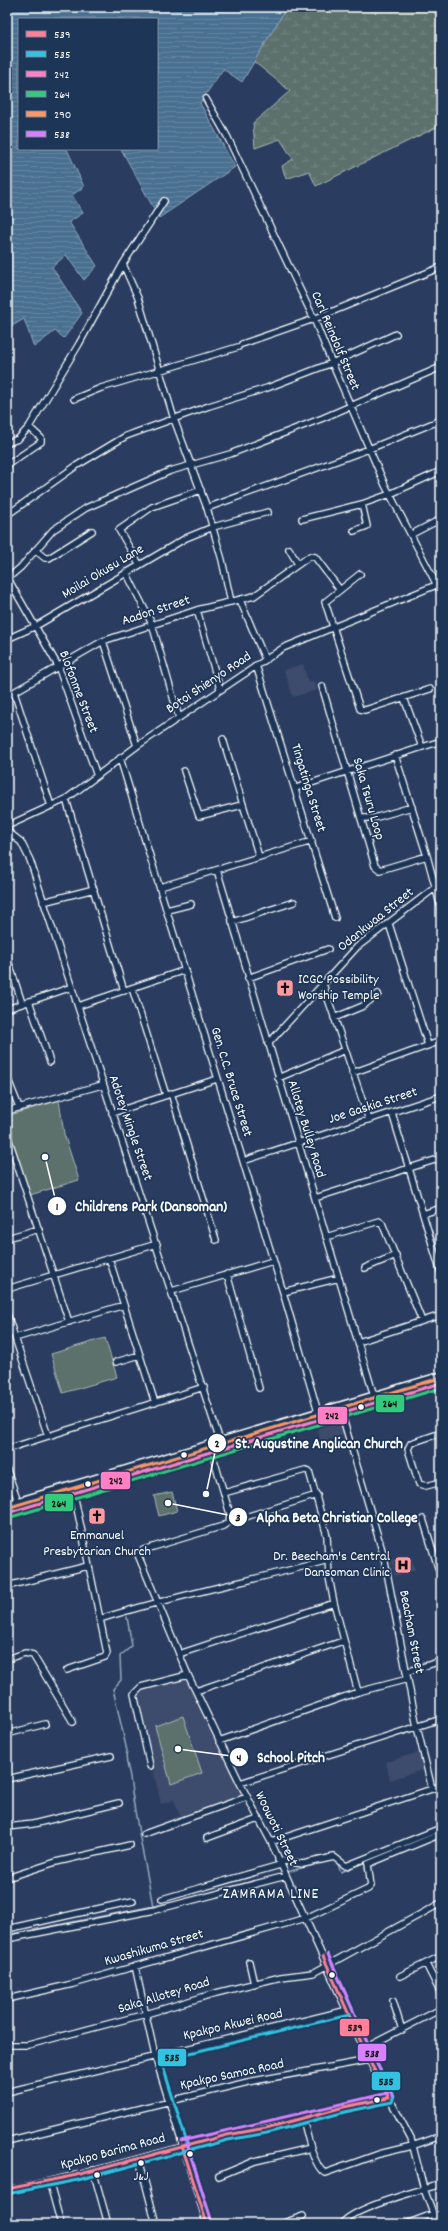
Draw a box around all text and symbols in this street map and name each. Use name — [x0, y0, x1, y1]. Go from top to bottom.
legend — [18, 18, 158, 150]
text: 539 — [54, 27, 70, 44]
text: 535 — [54, 47, 70, 64]
text: 242 — [54, 67, 69, 84]
text: 264 — [54, 87, 70, 104]
text: 290 — [54, 107, 71, 124]
text: 538 — [54, 127, 70, 144]
street label: Carl Reindolf Street — [305, 289, 365, 393]
street label: Moilai Okusu Lane — [58, 540, 148, 604]
street label: Aadon Street — [119, 591, 193, 631]
street label: Botoi Shienyo Road — [162, 647, 256, 719]
street label: Blofonme Street — [53, 648, 103, 736]
street label: Tingatinga Street — [285, 741, 331, 835]
street label: Saka Tsuru Loop — [347, 755, 389, 843]
street label: Odankwaa Street — [334, 883, 418, 957]
place label: ICGC Possibility Worship Temple — [298, 970, 379, 1006]
church icon: ICGC Possibility Worship Temple — [275, 978, 295, 998]
street label: Gen. C.C. Bruce Street — [205, 1025, 257, 1139]
street label: Adotey Mingle Street — [103, 1072, 157, 1184]
street label: Allotey Bulley Road — [282, 1078, 330, 1180]
street label: Joe Gaskia Street — [326, 1082, 420, 1130]
callout: Childrens Park (Dansoman) — [47, 1193, 235, 1220]
text: Childrens Park (Dansoman) — [75, 1197, 227, 1219]
text: 1 — [56, 1199, 59, 1216]
line badge: 264 — [375, 1394, 405, 1413]
text: 264 — [383, 1397, 397, 1413]
unlabelled marker — [356, 1402, 366, 1412]
line badge: 242 — [317, 1406, 348, 1425]
text: 242 — [325, 1409, 339, 1425]
callout: St. Augustine Anglican Church — [207, 1429, 411, 1456]
text: St. Augustine Anglican Church — [235, 1434, 403, 1456]
text: 2 — [214, 1436, 220, 1453]
unlabelled marker — [179, 1450, 189, 1460]
line badge: 242 — [100, 1471, 131, 1490]
text: 242 — [109, 1474, 123, 1490]
unlabelled marker — [83, 1479, 93, 1489]
line badge: 264 — [44, 1493, 74, 1512]
text: 264 — [52, 1497, 66, 1513]
callout: Alpha Beta Christian College — [228, 1503, 425, 1530]
church icon: Emmanuel Presbytarian Church — [87, 1506, 107, 1526]
text: Alpha Beta Christian College — [256, 1508, 418, 1530]
text: 3 — [235, 1510, 241, 1527]
place label: Emmanuel Presbytarian Church — [43, 1526, 151, 1562]
place label: Dr. Beecham's Central Dansoman Clinic — [273, 1547, 391, 1583]
hospital icon: Dr. Beecham's Central Dansoman Clinic — [393, 1555, 413, 1575]
street label: Beacham Street — [393, 1588, 429, 1676]
callout: School Pitch — [229, 1743, 333, 1770]
text: School Pitch — [257, 1748, 325, 1770]
text: 4 — [237, 1750, 242, 1767]
street label: Woowoti Street — [249, 1788, 303, 1870]
district label: ZAMRAMA LINE — [223, 1884, 319, 1906]
street label: Kwashikuma Street — [102, 1924, 206, 1972]
unlabelled marker — [327, 1970, 337, 1980]
street label: Saka Allotey Road — [116, 1973, 212, 2019]
street label: Kpakpo Akwei Road — [181, 2004, 285, 2046]
line badge: 539 — [339, 2018, 370, 2037]
text: 539 — [347, 2021, 363, 2037]
line badge: 538 — [357, 2043, 387, 2062]
text: 538 — [365, 2047, 380, 2063]
line badge: 535 — [157, 2048, 187, 2067]
text: 535 — [164, 2051, 180, 2067]
street label: Kpakpo Samoa Road — [178, 2054, 286, 2096]
line badge: 535 — [371, 2071, 401, 2091]
text: 535 — [378, 2075, 394, 2091]
unlabelled marker — [372, 2095, 382, 2105]
street label: Kpakpo Barima Road — [58, 2128, 168, 2176]
unlabelled marker — [185, 2149, 195, 2159]
marker: J&J — [136, 2158, 146, 2168]
place label: J&J — [133, 2168, 149, 2187]
unlabelled marker — [92, 2170, 102, 2180]

